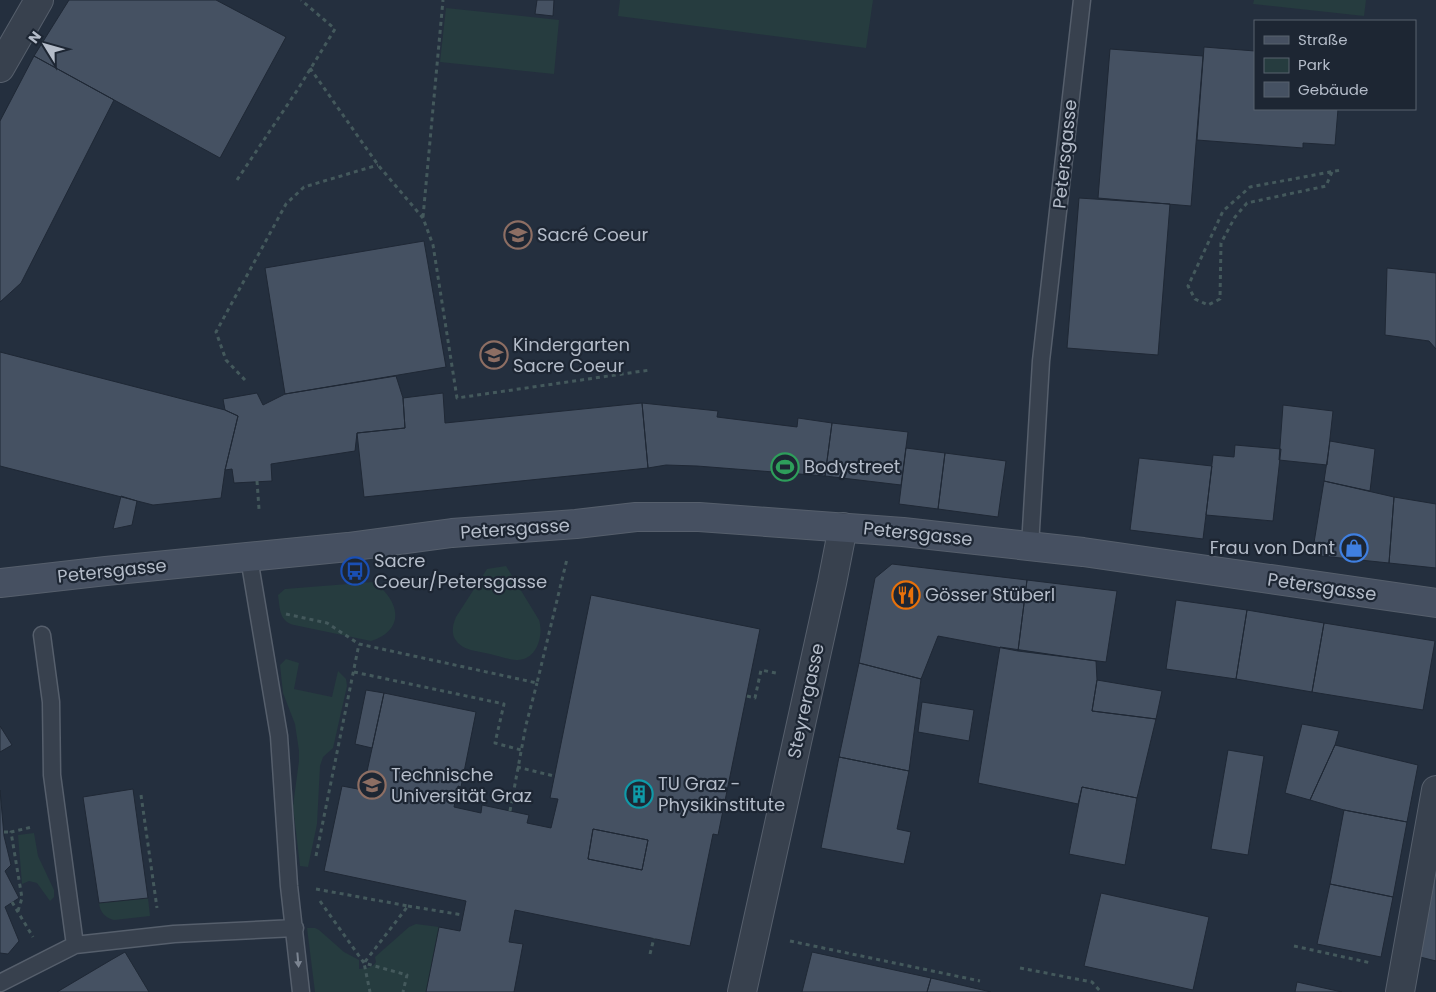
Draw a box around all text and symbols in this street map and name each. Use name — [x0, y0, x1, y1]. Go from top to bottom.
north arrow — [20, 20, 70, 70]
legend — [1254, 20, 1416, 110]
text: N — [23, 27, 46, 47]
text: Straße — [1298, 29, 1348, 50]
text: Park — [1298, 54, 1330, 75]
text: Gebäude — [1298, 79, 1368, 100]
street label: Petersgasse — [1046, 98, 1083, 210]
school or university icon: Sacré Coeur — [503, 220, 533, 250]
place label: Sacré Coeur — [537, 222, 648, 247]
place label: Kindergarten Sacre Coeur — [513, 332, 630, 378]
school or university icon: Kindergarten Sacre Coeur — [479, 340, 509, 370]
sports icon: Bodystreet — [770, 452, 800, 482]
place label: Bodystreet — [804, 454, 900, 479]
street label: Petersgasse — [459, 512, 571, 545]
street label: Petersgasse — [862, 515, 974, 552]
shop icon: Frau von Dant — [1339, 533, 1369, 563]
place label: Frau von Dant — [1210, 535, 1335, 560]
place label: Sacre Coeur/Petersgasse — [374, 548, 547, 594]
street label: Petersgasse — [56, 552, 168, 589]
bus stop icon: Sacre Coeur/Petersgasse — [340, 556, 370, 586]
street label: Petersgasse — [1266, 566, 1378, 607]
restaurant icon: Gösser Stüberl — [891, 580, 921, 610]
place label: Gösser Stüberl — [925, 582, 1055, 607]
street label: Steyrergasse — [781, 641, 830, 761]
place label: Technische Universität Graz — [391, 762, 532, 808]
school or university icon: Technische Universität Graz — [357, 770, 387, 800]
place label: TU Graz - Physikinstitute — [658, 771, 785, 817]
building icon: TU Graz - Physikinstitute — [624, 779, 654, 809]
one-way arrow — [294, 952, 302, 968]

